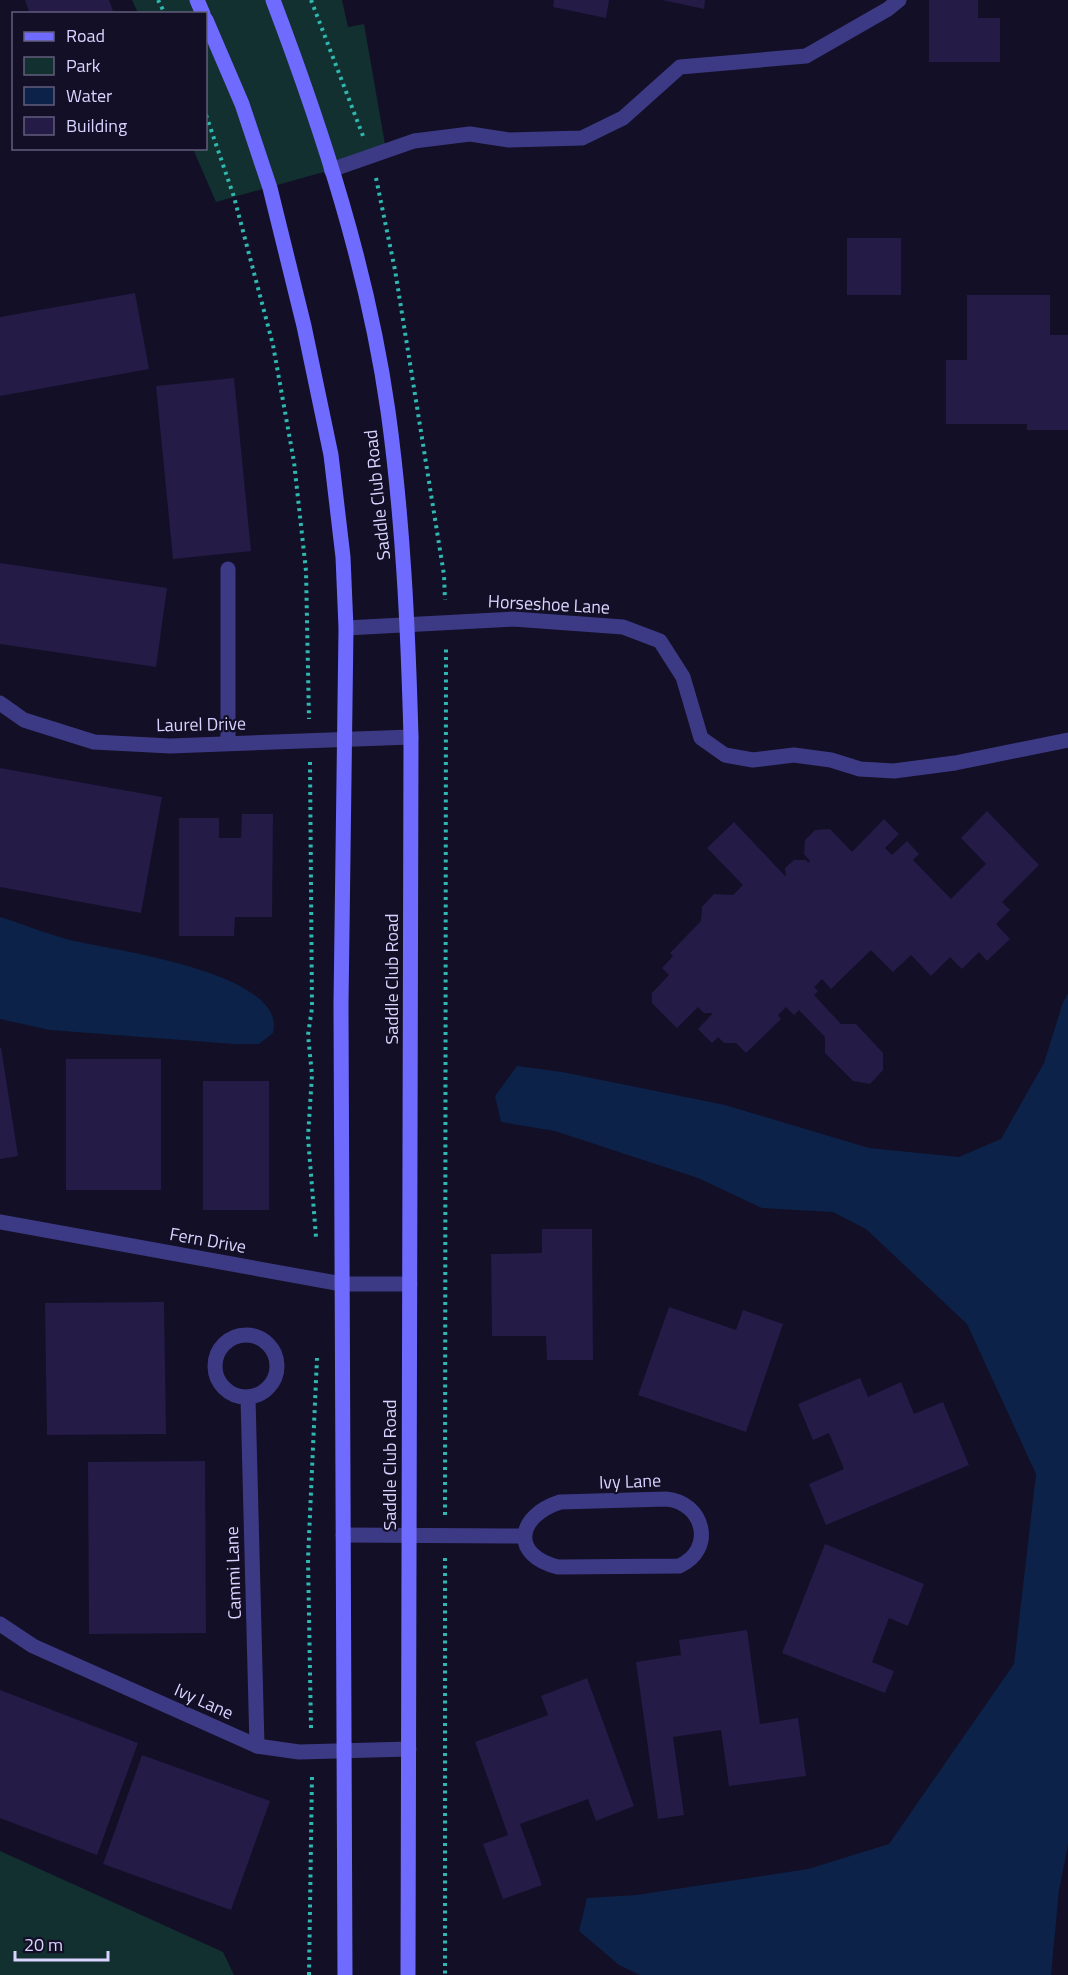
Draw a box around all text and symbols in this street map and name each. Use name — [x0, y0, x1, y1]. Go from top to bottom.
legend — [12, 12, 207, 150]
text: Road — [66, 22, 105, 49]
text: Park — [66, 52, 101, 79]
text: Water — [66, 82, 112, 109]
text: Building — [66, 112, 127, 139]
street label: Saddle Club Road — [357, 428, 397, 562]
street label: Horseshoe Lane — [487, 587, 611, 621]
street label: Laurel Drive — [156, 710, 246, 738]
street label: Saddle Club Road — [378, 914, 405, 1044]
street label: Fern Drive — [168, 1220, 248, 1260]
street label: Saddle Club Road — [376, 1400, 403, 1530]
street label: Ivy Lane — [598, 1466, 662, 1496]
street label: Cammi Lane — [218, 1526, 248, 1620]
street label: Ivy Lane — [170, 1676, 238, 1726]
scale bar — [15, 1924, 108, 1962]
text: 20 m — [24, 1931, 63, 1958]

